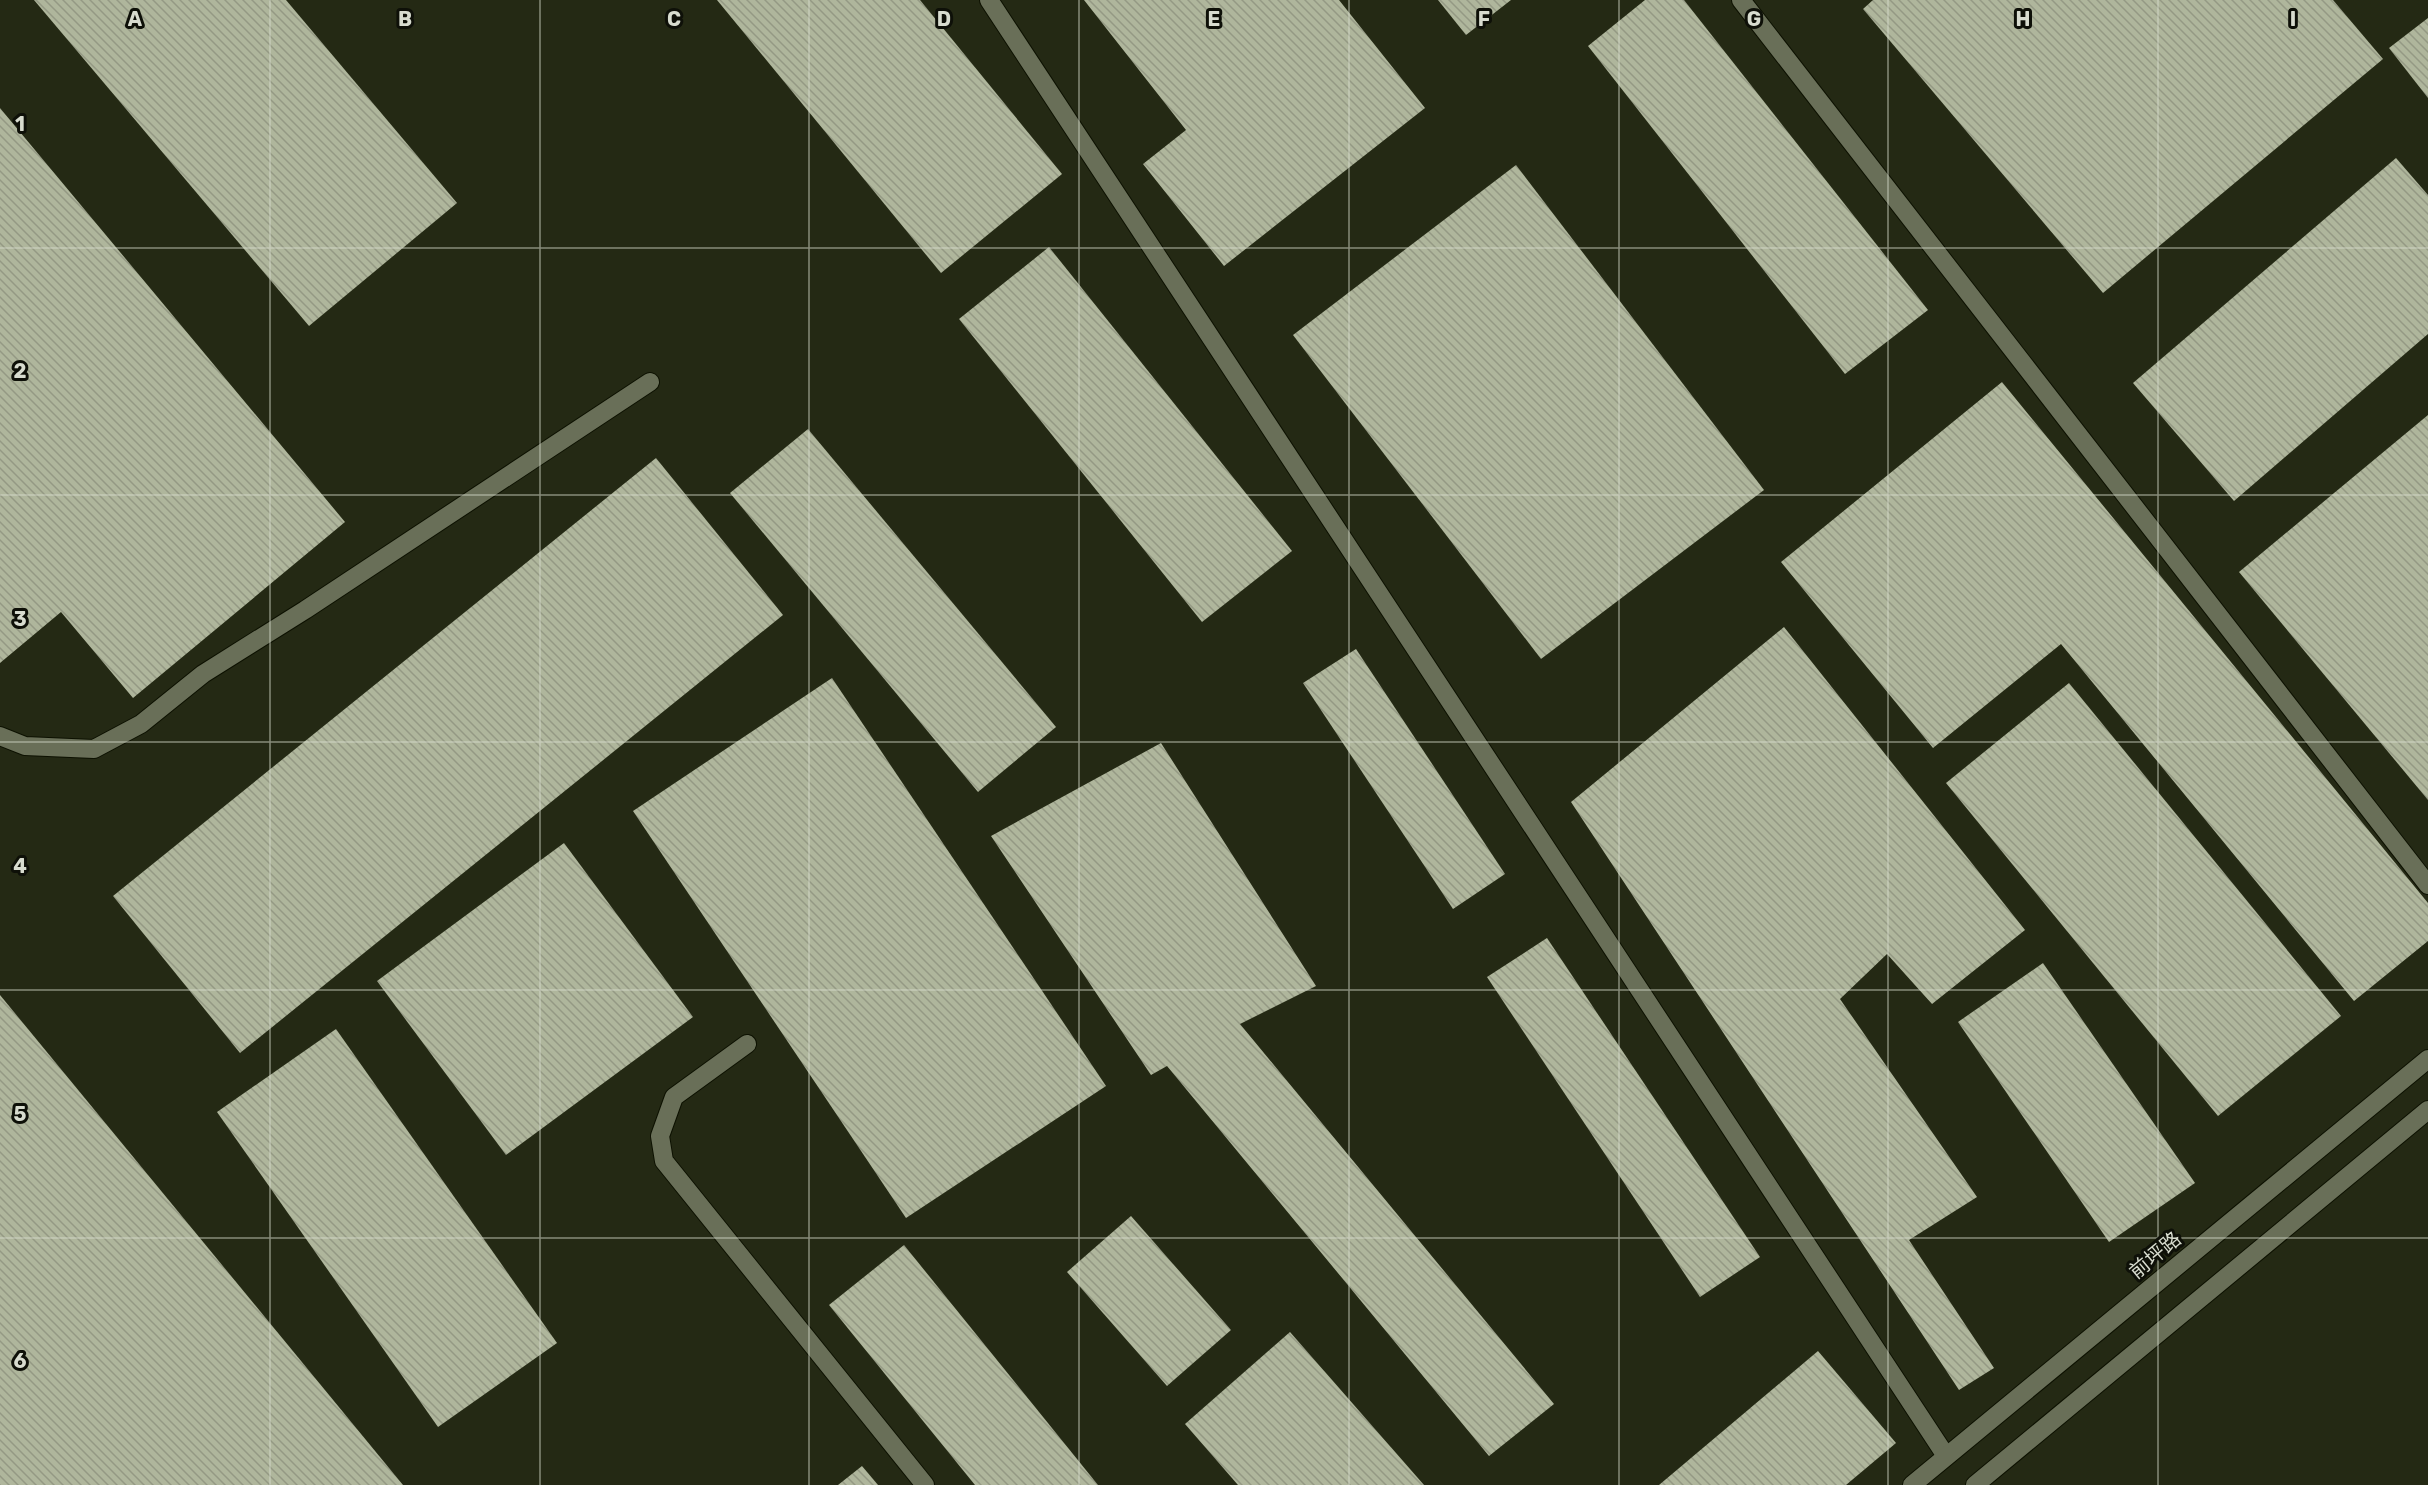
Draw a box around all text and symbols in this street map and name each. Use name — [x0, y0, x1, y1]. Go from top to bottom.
text: A — [128, 7, 143, 31]
text: B — [398, 7, 412, 31]
text: C — [667, 7, 681, 31]
text: D — [937, 7, 951, 31]
text: E — [1208, 7, 1220, 31]
text: F — [1478, 7, 1490, 31]
text: G — [1747, 7, 1761, 31]
text: H — [2016, 7, 2030, 31]
text: I — [2290, 7, 2296, 31]
text: 1 — [15, 112, 25, 136]
text: 2 — [14, 359, 27, 383]
text: 3 — [13, 607, 27, 631]
text: 4 — [13, 854, 27, 878]
text: 5 — [14, 1102, 27, 1126]
street label: 前坪路 — [2124, 1227, 2186, 1283]
text: 6 — [13, 1349, 27, 1373]

